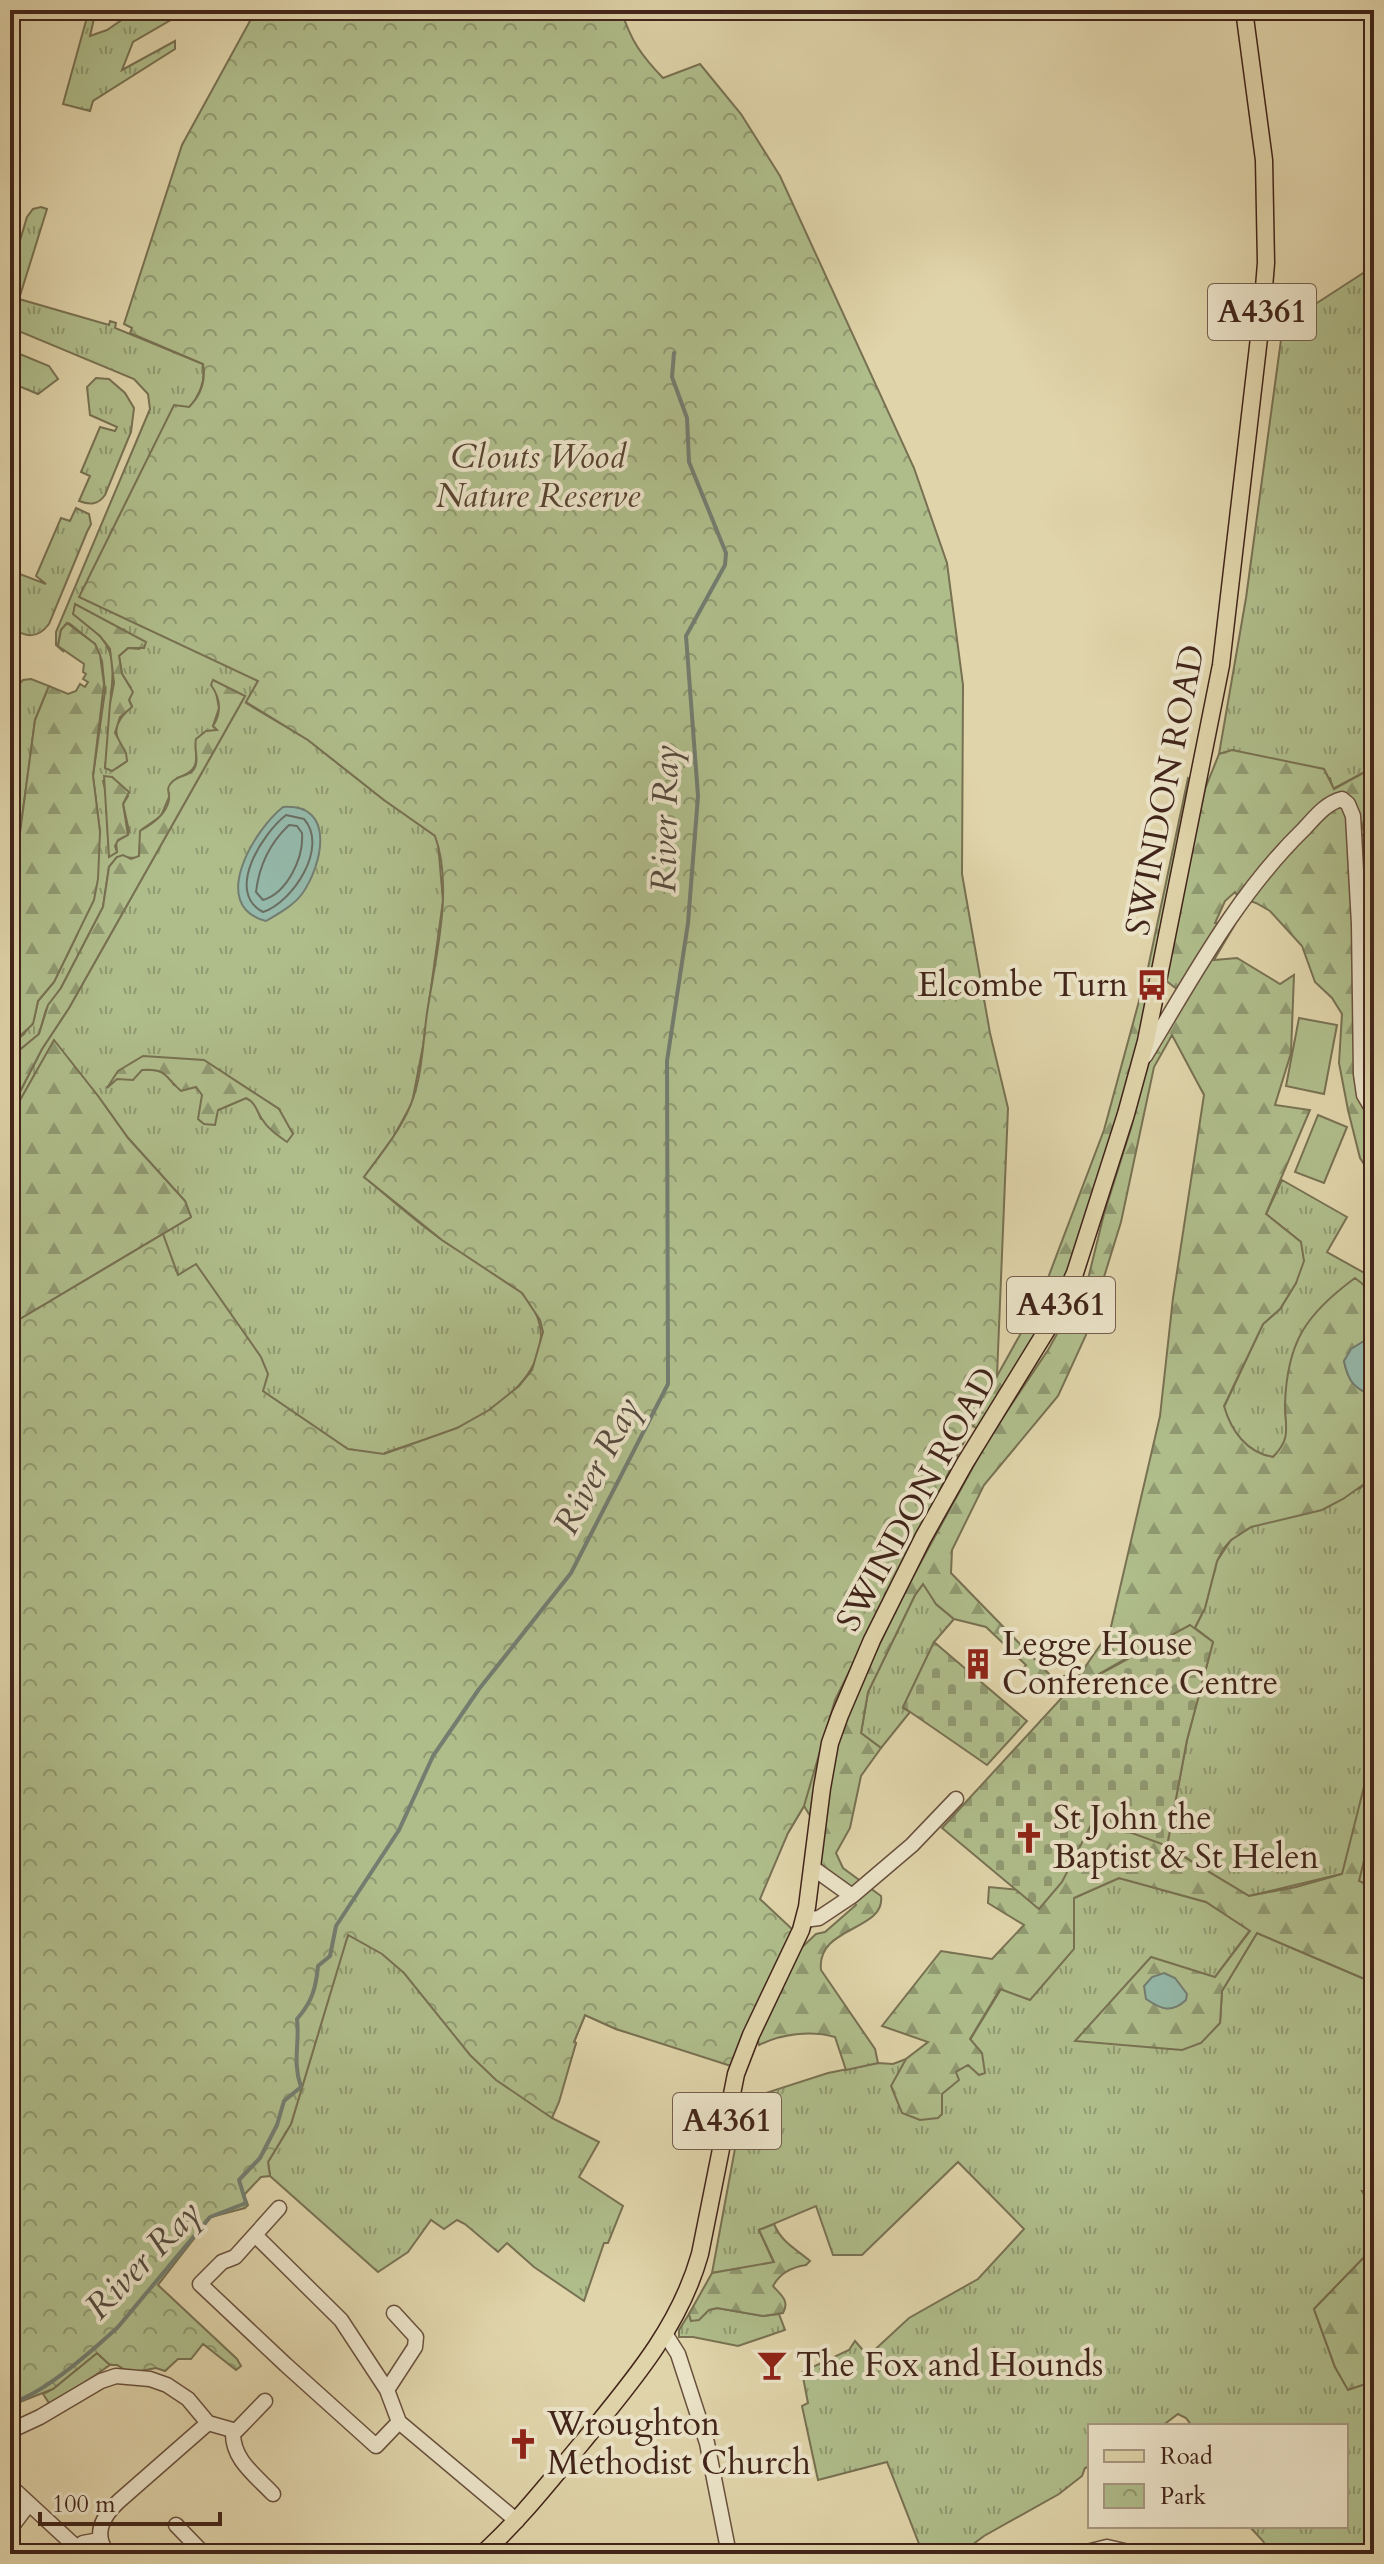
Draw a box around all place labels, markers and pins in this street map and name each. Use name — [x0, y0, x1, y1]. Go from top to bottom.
place label: Elcombe Turn — [918, 962, 1128, 1008]
bus stop icon: Elcombe Turn — [1135, 968, 1169, 1002]
place label: Legge House Conference Centre — [1002, 1621, 1278, 1706]
building icon: Legge House Conference Centre — [961, 1647, 995, 1681]
place label: St John the Baptist & St Helen — [1053, 1795, 1319, 1880]
church icon: St John the Baptist & St Helen — [1012, 1821, 1046, 1855]
place label: The Fox and Hounds — [796, 2342, 1103, 2388]
bar icon: The Fox and Hounds — [755, 2348, 789, 2382]
place label: Wroughton Methodist Church — [546, 2401, 811, 2486]
church icon: Wroughton Methodist Church — [506, 2427, 540, 2461]

